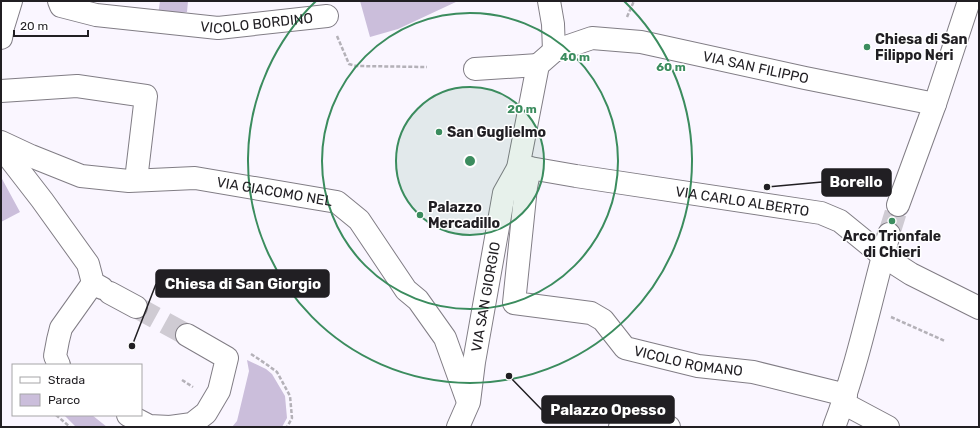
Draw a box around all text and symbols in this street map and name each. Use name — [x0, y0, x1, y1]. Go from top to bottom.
street label: VICOLO BORDINO — [199, 9, 314, 37]
scale bar — [14, 12, 88, 38]
text: 20 m — [20, 19, 48, 33]
place label: Chiesa di San Filippo Neri — [875, 31, 968, 64]
marker: Chiesa di San Filippo Neri — [862, 42, 872, 52]
street label: VIA SAN FILIPPO — [701, 47, 810, 87]
text: 40 m — [560, 50, 590, 64]
text: 60 m — [656, 60, 686, 74]
text: 20 m — [507, 102, 537, 116]
place label: San Guglielmo — [447, 124, 546, 141]
marker: San Guglielmo — [434, 127, 444, 137]
centre of rings — [463, 154, 477, 168]
callout: Borello — [822, 169, 891, 196]
street label: VIA GIACOMO NEL — [215, 173, 334, 210]
text: Borello — [829, 173, 883, 191]
street label: VIA CARLO ALBERTO — [674, 183, 810, 220]
place label: Palazzo Mercadillo — [428, 199, 500, 232]
marker: Palazzo Mercadillo — [415, 210, 425, 220]
marker: Arco Trionfale di Chieri — [887, 216, 897, 226]
place label: Arco Trionfale di Chieri — [843, 228, 941, 261]
street label: VIA SAN GIORGIO — [467, 240, 504, 353]
callout: Chiesa di San Giorgio — [156, 270, 329, 297]
text: Chiesa di San Giorgio — [165, 275, 321, 293]
street label: VICOLO ROMANO — [632, 342, 744, 379]
legend — [12, 364, 142, 416]
text: Strada — [48, 373, 85, 387]
text: Parco — [48, 393, 80, 407]
callout: Palazzo Opesso — [542, 396, 674, 423]
text: Palazzo Opesso — [550, 401, 666, 419]

